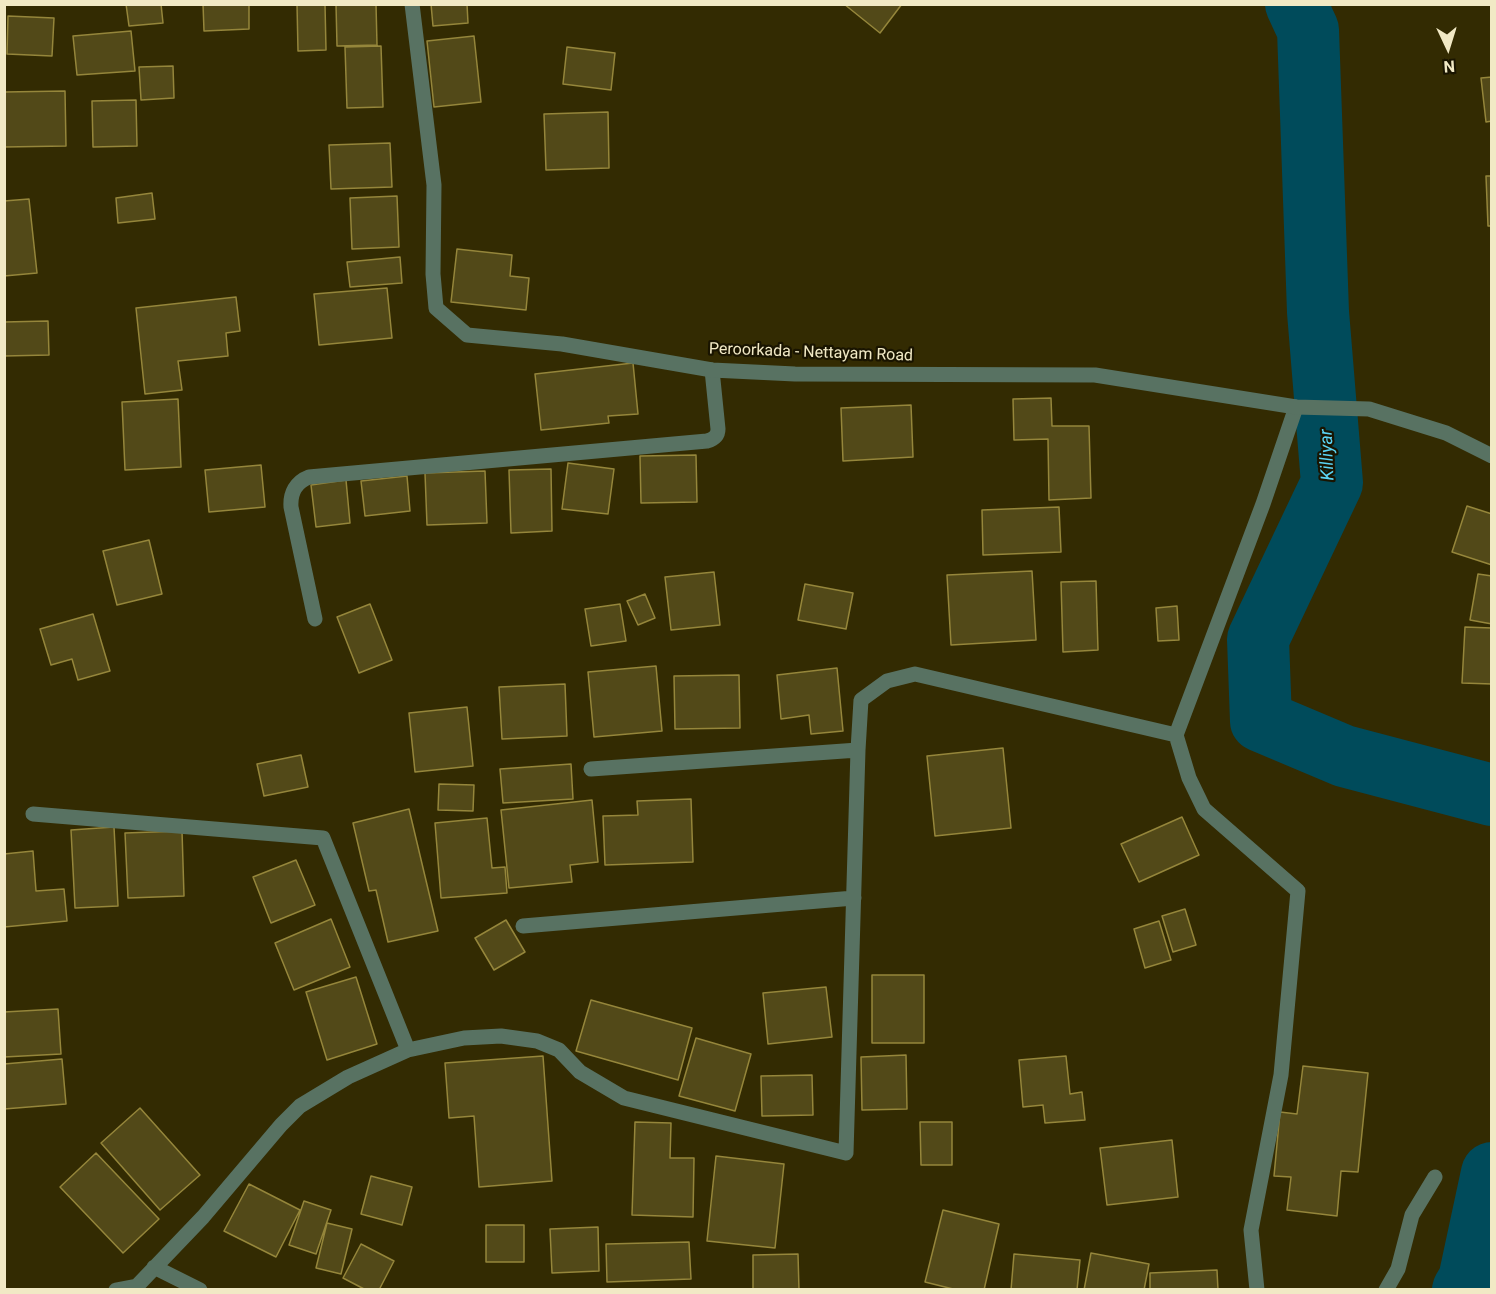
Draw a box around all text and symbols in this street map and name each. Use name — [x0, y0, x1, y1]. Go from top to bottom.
north arrow — [1418, 18, 1478, 78]
text: N — [1443, 57, 1456, 76]
street label: Peroorkada - Nettayam Road — [709, 340, 913, 366]
water label: Killiyar — [1316, 429, 1340, 481]

